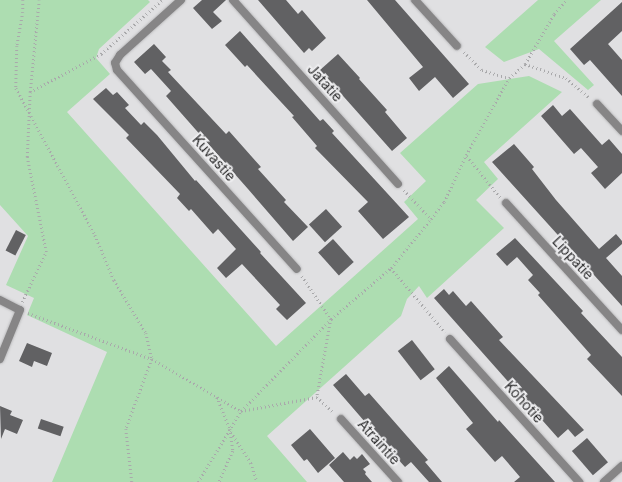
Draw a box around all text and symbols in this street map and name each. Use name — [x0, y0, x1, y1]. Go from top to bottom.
street label: Jatatie — [304, 61, 346, 105]
street label: Kuvastie — [189, 131, 239, 185]
street label: Lippatie — [549, 233, 597, 283]
street label: Kohotie — [501, 378, 547, 426]
street label: Atraintie — [354, 416, 404, 468]

